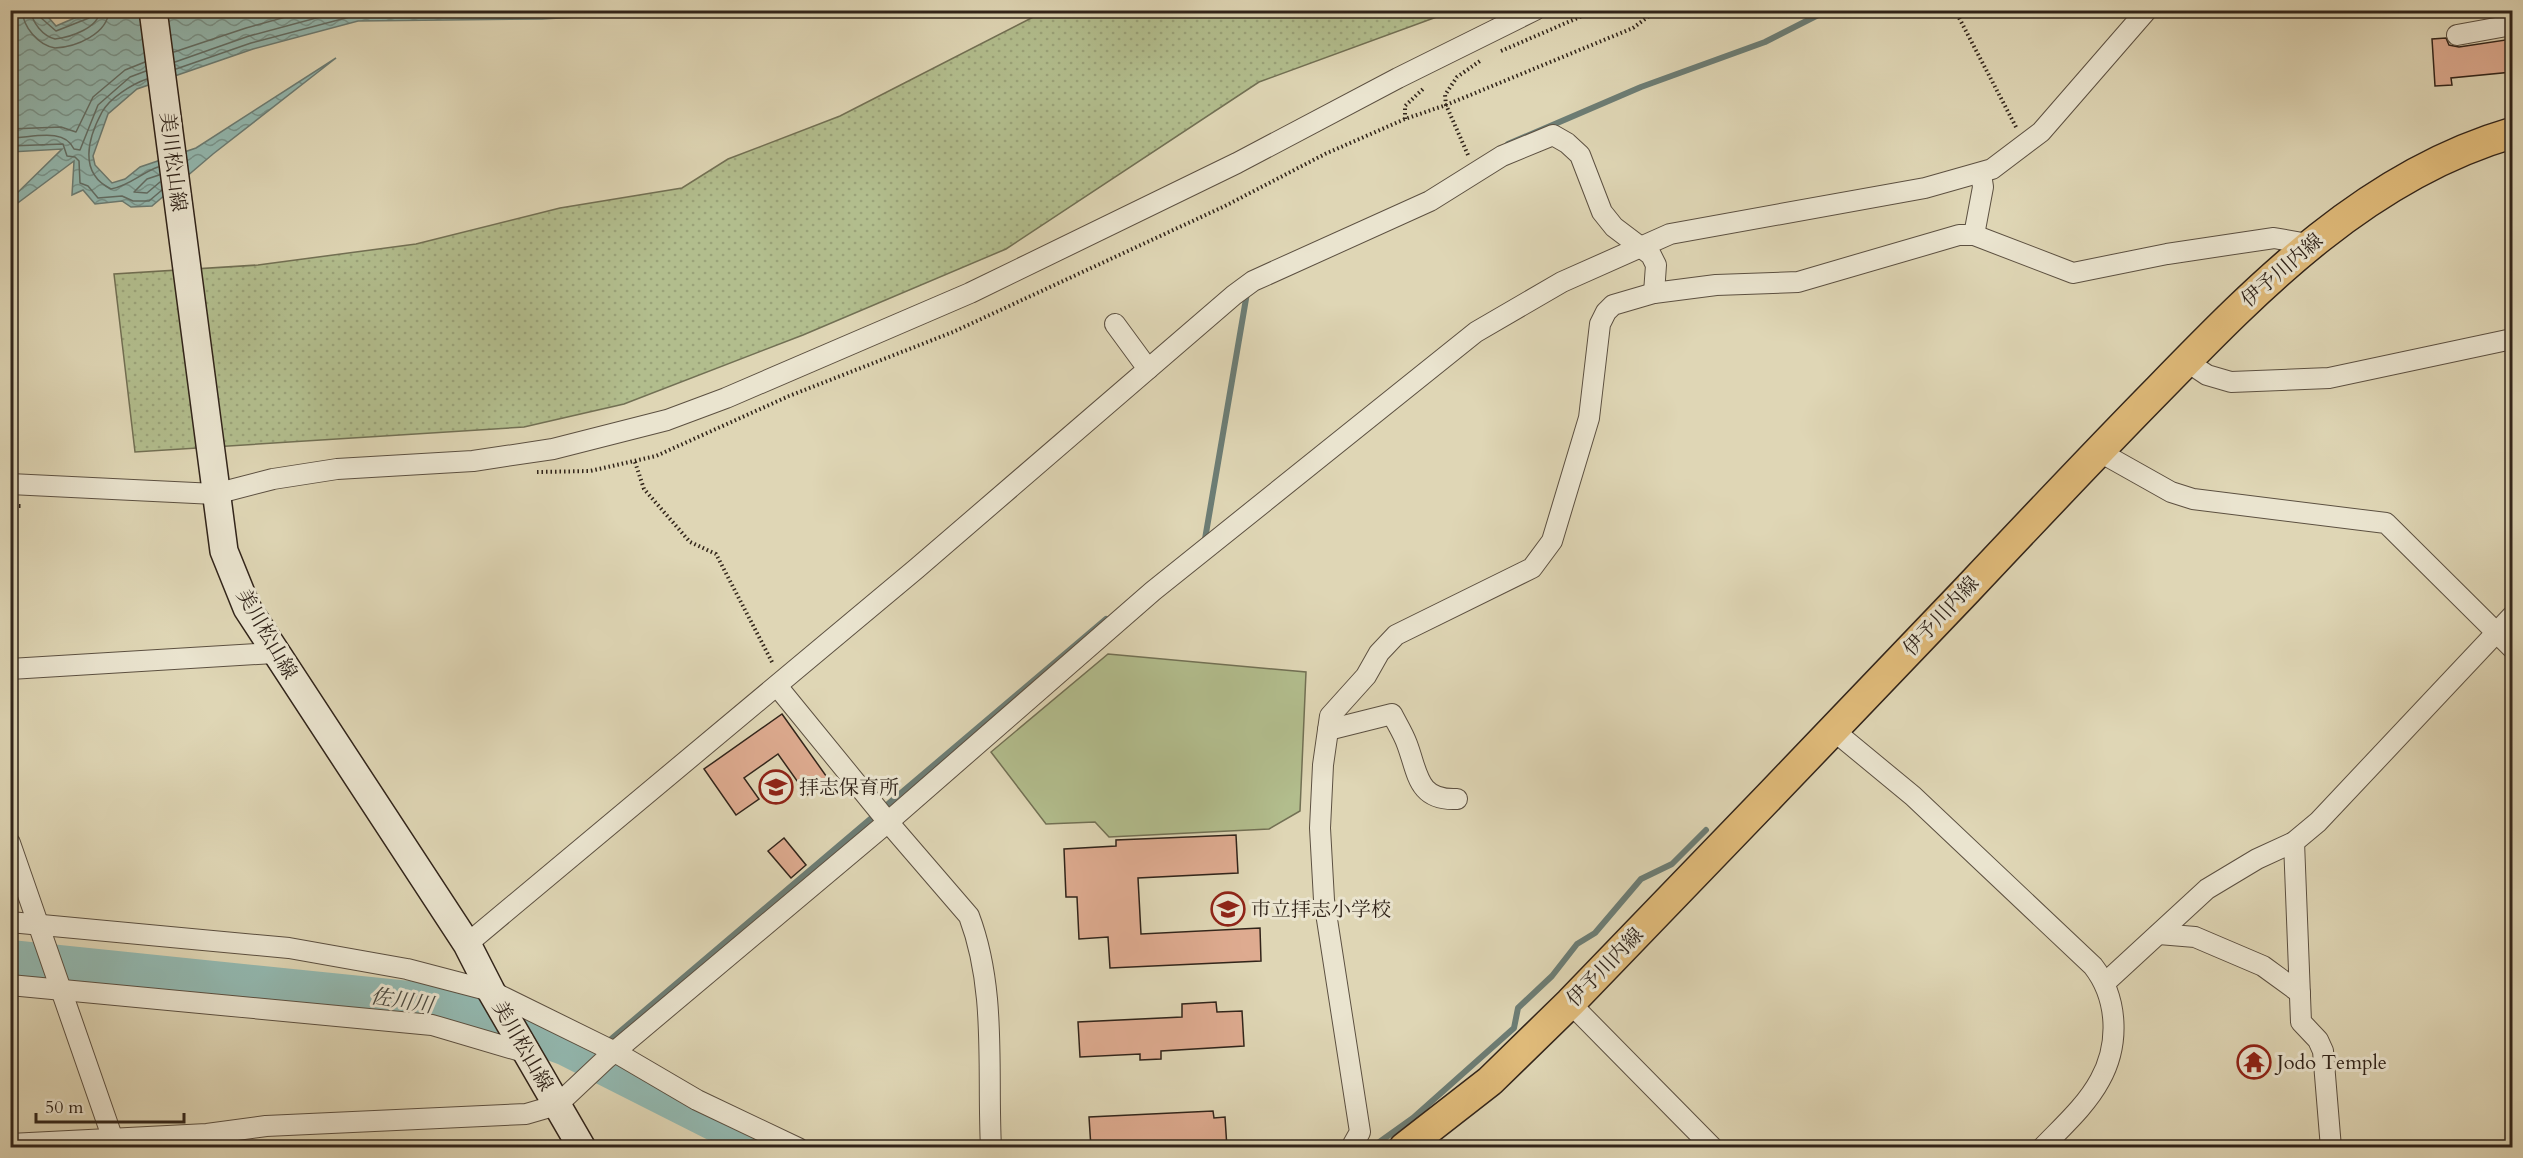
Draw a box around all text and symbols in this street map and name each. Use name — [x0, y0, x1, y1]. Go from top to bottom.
street label: 美川松山線 — [154, 111, 192, 213]
street label: 伊予川内線 — [2235, 227, 2329, 313]
street label: 伊予川内線 — [1897, 570, 1985, 662]
street label: 美川松山線 — [230, 584, 304, 684]
school or university icon: 拝志保育所 — [758, 769, 794, 805]
place label: 拝志保育所 — [799, 774, 899, 801]
school or university icon: 市立拝志小学校 — [1210, 891, 1246, 927]
place label: 市立拝志小学校 — [1251, 896, 1391, 923]
street label: 伊予川内線 — [1561, 922, 1649, 1012]
water label: 佐川川 — [369, 982, 437, 1021]
street label: 美川松山線 — [486, 996, 560, 1096]
temple icon: Jodo Temple — [2236, 1044, 2272, 1080]
place label: Jodo Temple — [2274, 1049, 2387, 1076]
scale bar — [36, 1086, 184, 1124]
text: 50 m — [45, 1095, 84, 1120]

